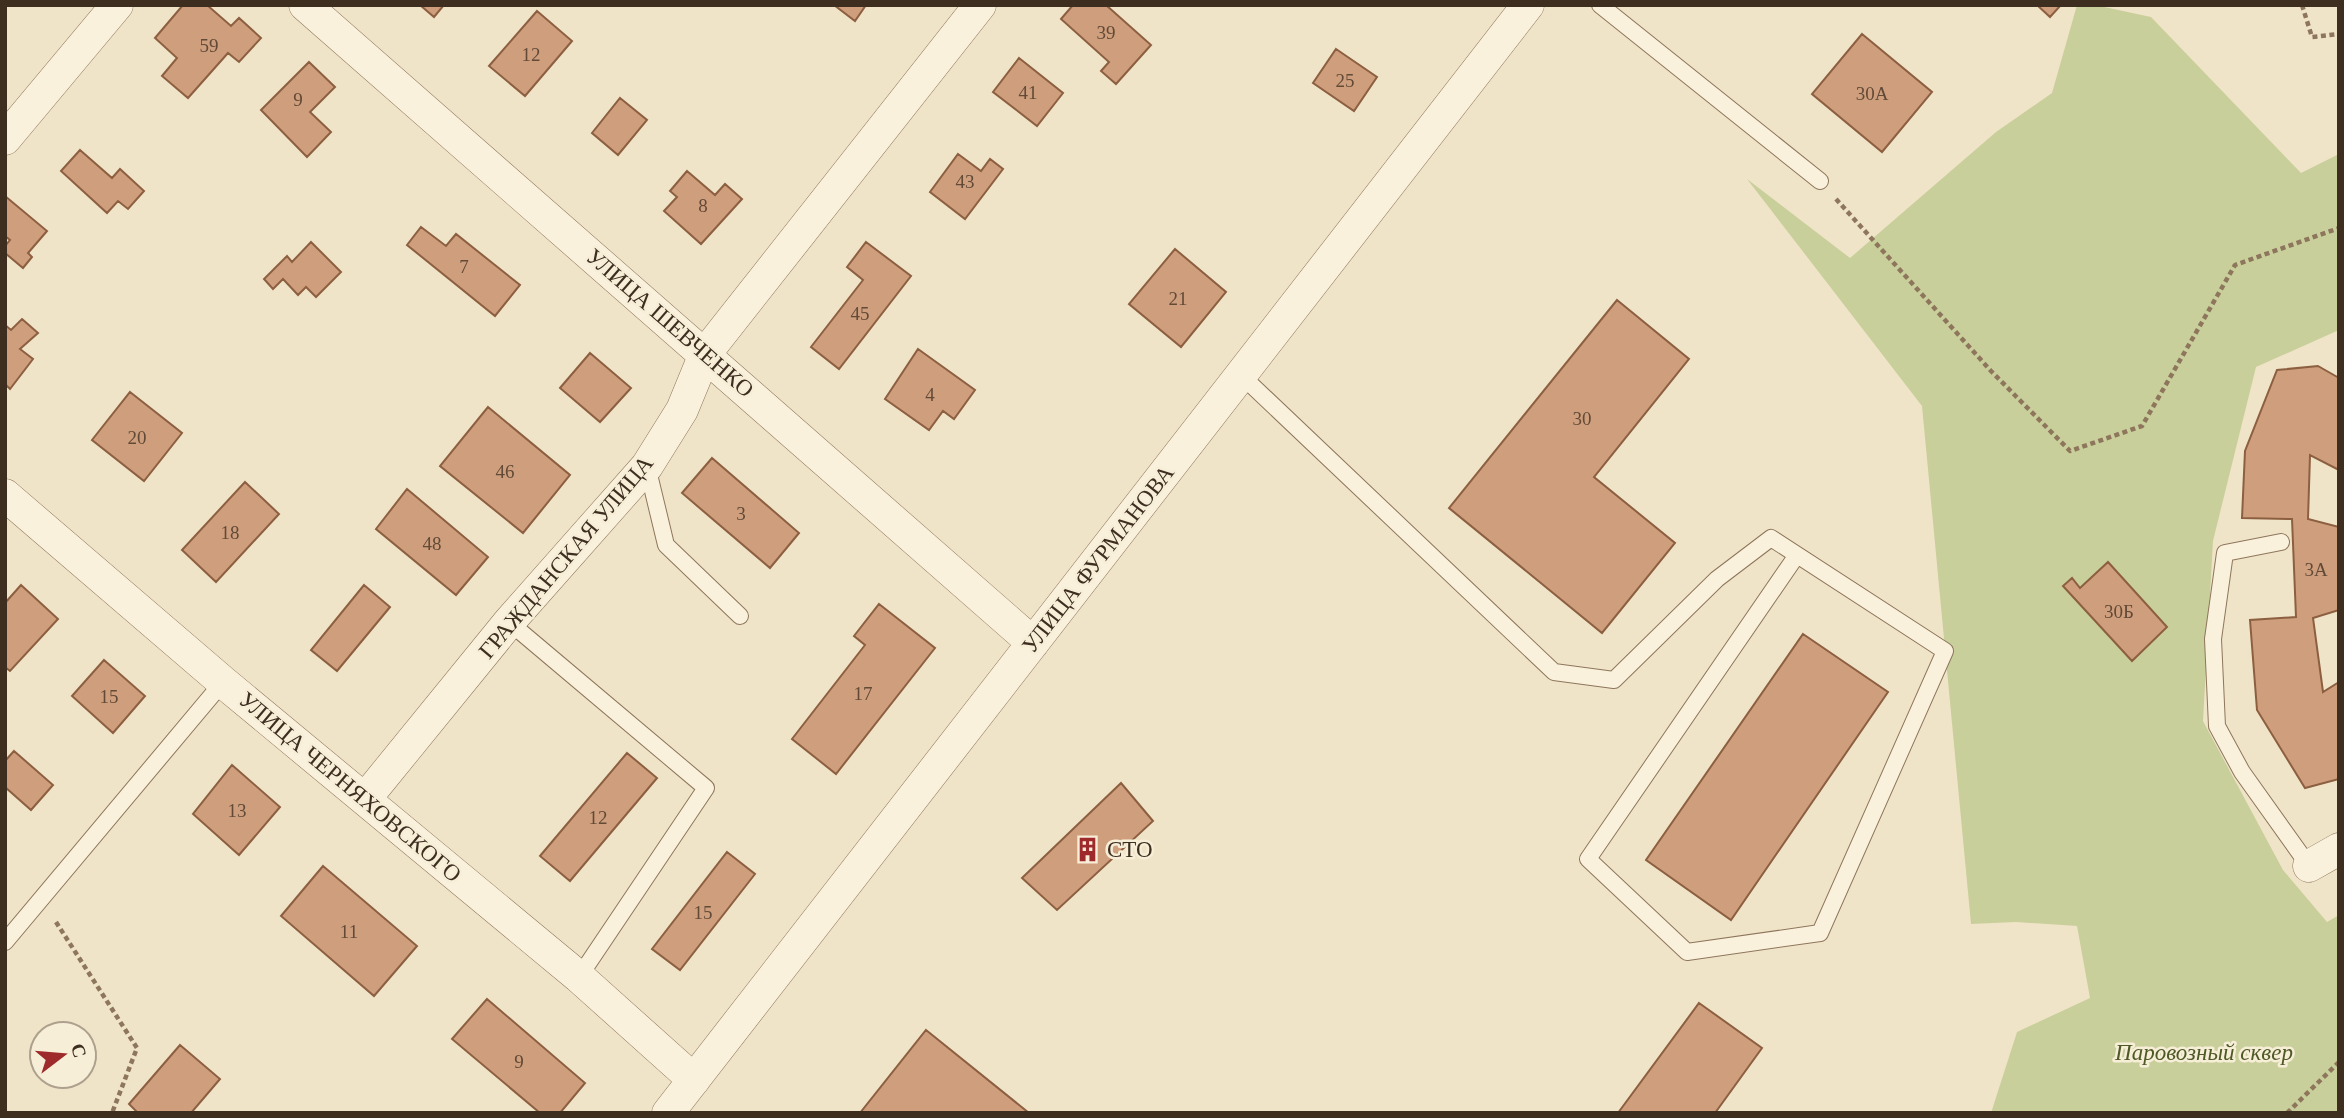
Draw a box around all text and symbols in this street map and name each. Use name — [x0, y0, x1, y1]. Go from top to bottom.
house number: 39 — [1097, 22, 1116, 43]
house number: 59 — [200, 35, 219, 56]
house number: 12 — [522, 44, 541, 65]
house number: 25 — [1336, 70, 1355, 91]
house number: 41 — [1019, 82, 1038, 103]
house number: 30А — [1856, 83, 1889, 104]
house number: 9 — [293, 89, 303, 110]
house number: 43 — [956, 171, 975, 192]
house number: 8 — [698, 195, 708, 216]
street label: УЛИЦА ШЕВЧЕНКО — [581, 244, 759, 402]
house number: 7 — [459, 256, 469, 277]
house number: 21 — [1169, 288, 1188, 309]
house number: 45 — [851, 303, 870, 324]
house number: 4 — [925, 384, 935, 405]
house number: 30 — [1573, 408, 1592, 429]
house number: 20 — [128, 427, 147, 448]
street label: ГРАЖДАНСКАЯ УЛИЦА — [474, 450, 658, 663]
street label: УЛИЦА ФУРМАНОВА — [1017, 460, 1179, 658]
house number: 46 — [496, 461, 515, 482]
house number: 3 — [736, 503, 746, 524]
house number: 18 — [221, 522, 240, 543]
house number: 48 — [423, 533, 442, 554]
house number: 3А — [2304, 559, 2328, 580]
house number: 30Б — [2104, 601, 2134, 622]
house number: 17 — [854, 683, 873, 704]
house number: 15 — [100, 686, 119, 707]
street label: УЛИЦА ЧЕРНЯХОВСКОГО — [234, 687, 466, 887]
house number: 13 — [228, 800, 247, 821]
house number: 12 — [589, 807, 608, 828]
building icon: СТО — [1073, 835, 1101, 863]
place label: СТО — [1107, 837, 1153, 862]
house number: 15 — [694, 902, 713, 923]
house number: 11 — [340, 921, 358, 942]
north arrow — [28, 1020, 98, 1090]
park label: Паровозный сквер — [2114, 1040, 2293, 1065]
text: С — [67, 1041, 91, 1060]
house number: 9 — [514, 1051, 524, 1072]

